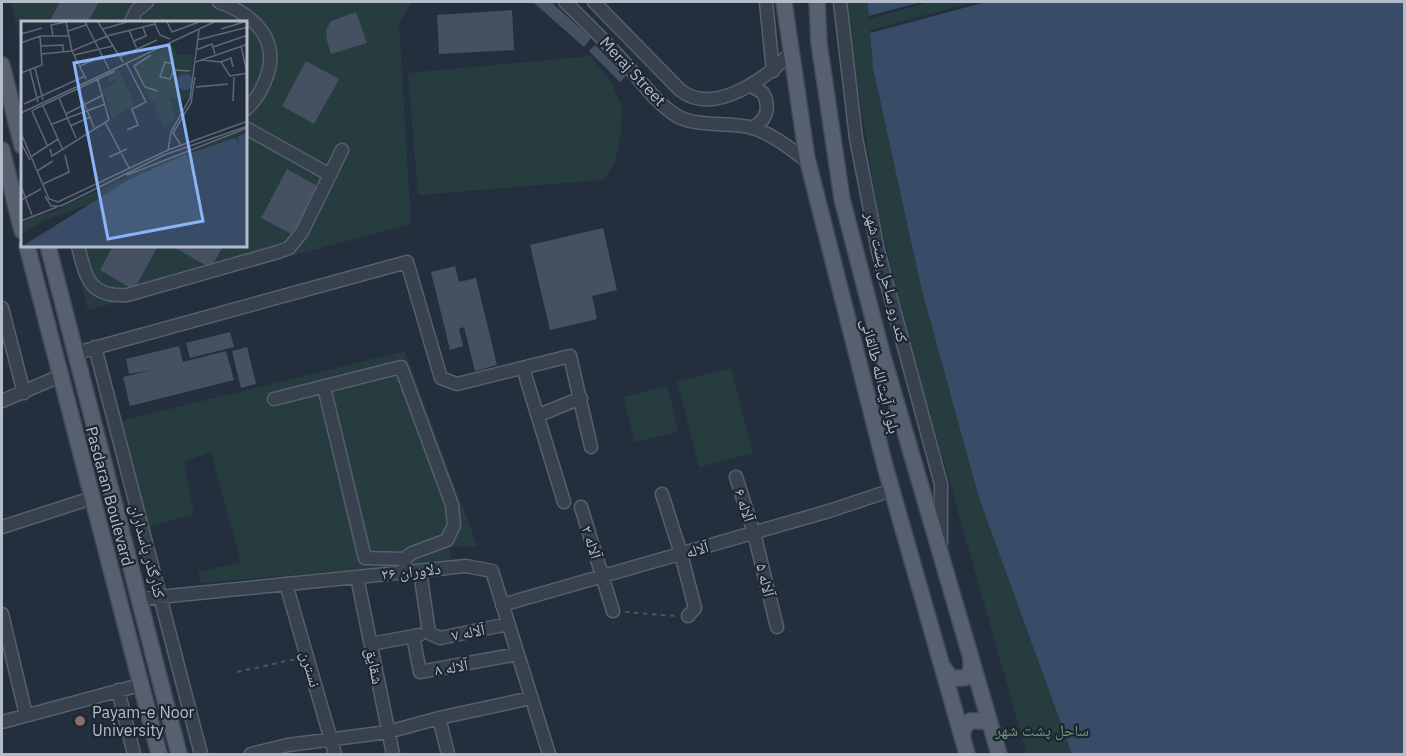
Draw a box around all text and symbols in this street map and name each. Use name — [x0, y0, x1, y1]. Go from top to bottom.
inset map — [21, 21, 248, 248]
street label: Meraj Street — [596, 32, 670, 110]
street label: کند رو ساحل پشت شهر — [860, 209, 913, 345]
street label: بلوار آیت‌الله طالقانی — [856, 316, 905, 436]
street label: Pasdaran Boulevard — [82, 424, 138, 568]
street label: آلاله ۶ — [730, 486, 760, 525]
street label: کنارگذر پاسداران — [125, 502, 170, 601]
street label: آلاله ۲ — [577, 523, 607, 562]
street label: آلاله — [683, 536, 712, 562]
street label: دلاوران ۲۶ — [380, 558, 442, 585]
street label: آلاله ۵ — [752, 561, 780, 600]
street label: آلاله ۷ — [449, 619, 487, 645]
street label: شقایق — [361, 646, 388, 686]
street label: نسترن — [295, 649, 326, 690]
street label: آلاله ۸ — [433, 654, 470, 680]
place label: Payam-e Noor University — [92, 702, 195, 740]
marker: Payam-e Noor University — [73, 714, 87, 728]
park label: ساحل پشت شهر — [994, 720, 1089, 741]

